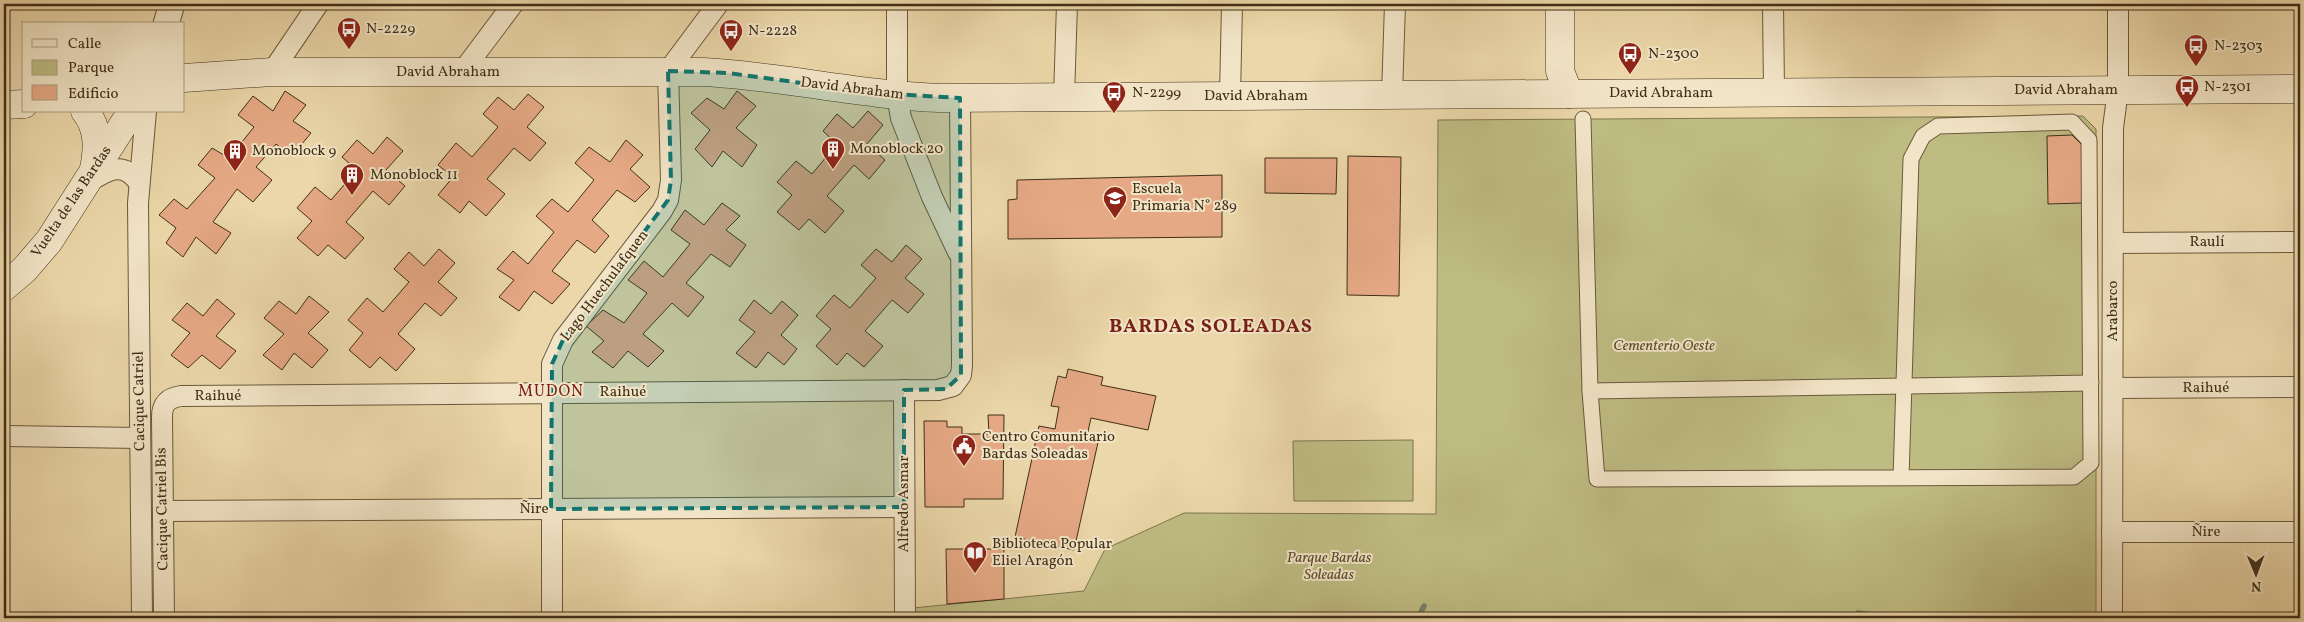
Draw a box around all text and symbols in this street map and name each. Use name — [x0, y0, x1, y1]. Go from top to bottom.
bus stop icon: N-2229 — [336, 16, 362, 50]
bus stop icon: N-2228 — [718, 18, 744, 52]
place label: N-2229 — [366, 19, 415, 40]
place label: N-2228 — [748, 21, 797, 42]
legend — [22, 22, 185, 112]
bus stop icon: N-2303 — [2183, 33, 2209, 67]
text: Calle — [68, 34, 101, 55]
place label: N-2303 — [2214, 36, 2263, 57]
bus stop icon: N-2300 — [1617, 41, 1643, 75]
place label: N-2300 — [1648, 44, 1699, 65]
text: Parque — [68, 58, 114, 79]
street label: David Abraham — [396, 62, 500, 83]
street label: David Abraham — [799, 72, 905, 106]
bus stop icon: N-2301 — [2174, 74, 2200, 108]
place label: N-2301 — [2204, 77, 2251, 98]
bus stop icon: N-2299 — [1101, 80, 1127, 114]
street label: David Abraham — [2014, 80, 2118, 101]
place label: N-2299 — [1132, 83, 1181, 104]
street label: David Abraham — [1609, 83, 1713, 104]
text: Edificio — [68, 84, 119, 105]
street label: David Abraham — [1204, 86, 1308, 107]
building icon: Monoblock 20 — [820, 136, 846, 170]
building icon: Monoblock 9 — [222, 138, 248, 172]
place label: Monoblock 20 — [850, 139, 943, 160]
place label: Monoblock 9 — [252, 141, 336, 162]
street label: Vuelta de las Bardas — [27, 142, 117, 262]
building icon: Monoblock 11 — [339, 162, 365, 196]
place label: Monoblock 11 — [370, 165, 458, 186]
place label: Escuela Primaria N° 289 — [1132, 179, 1237, 217]
school or university icon: Escuela Primaria N° 289 — [1102, 185, 1128, 219]
street label: Lago Huechulafquen — [556, 226, 654, 346]
street label: Raulí — [2189, 232, 2225, 253]
street label: Arabarco — [2103, 281, 2124, 341]
district label: BARDAS SOLEADAS — [1109, 313, 1313, 341]
park label: Cementerio Oeste — [1613, 336, 1715, 357]
street label: Cacique Catriel — [129, 351, 151, 451]
street label: Raihué — [2183, 378, 2229, 399]
district label: MUDON — [518, 381, 584, 403]
street label: Raihué — [600, 382, 646, 403]
street label: Raihué — [195, 386, 241, 407]
place label: Centro Comunitario Bardas Soleadas — [982, 427, 1115, 465]
public building icon: Centro Comunitario Bardas Soleadas — [951, 433, 977, 467]
street label: Cacique Catriel Bis — [151, 447, 175, 571]
street label: Alfredo Asmar — [894, 455, 915, 553]
street label: Ñire — [519, 499, 549, 520]
street label: Ñire — [2191, 522, 2221, 543]
place label: Biblioteca Popular Eliel Aragón — [992, 534, 1112, 572]
library icon: Biblioteca Popular Eliel Aragón — [962, 540, 988, 574]
park label: Parque Bardas Soleadas — [1287, 548, 1372, 586]
north arrow — [2232, 550, 2282, 600]
text: N — [2251, 576, 2261, 595]

